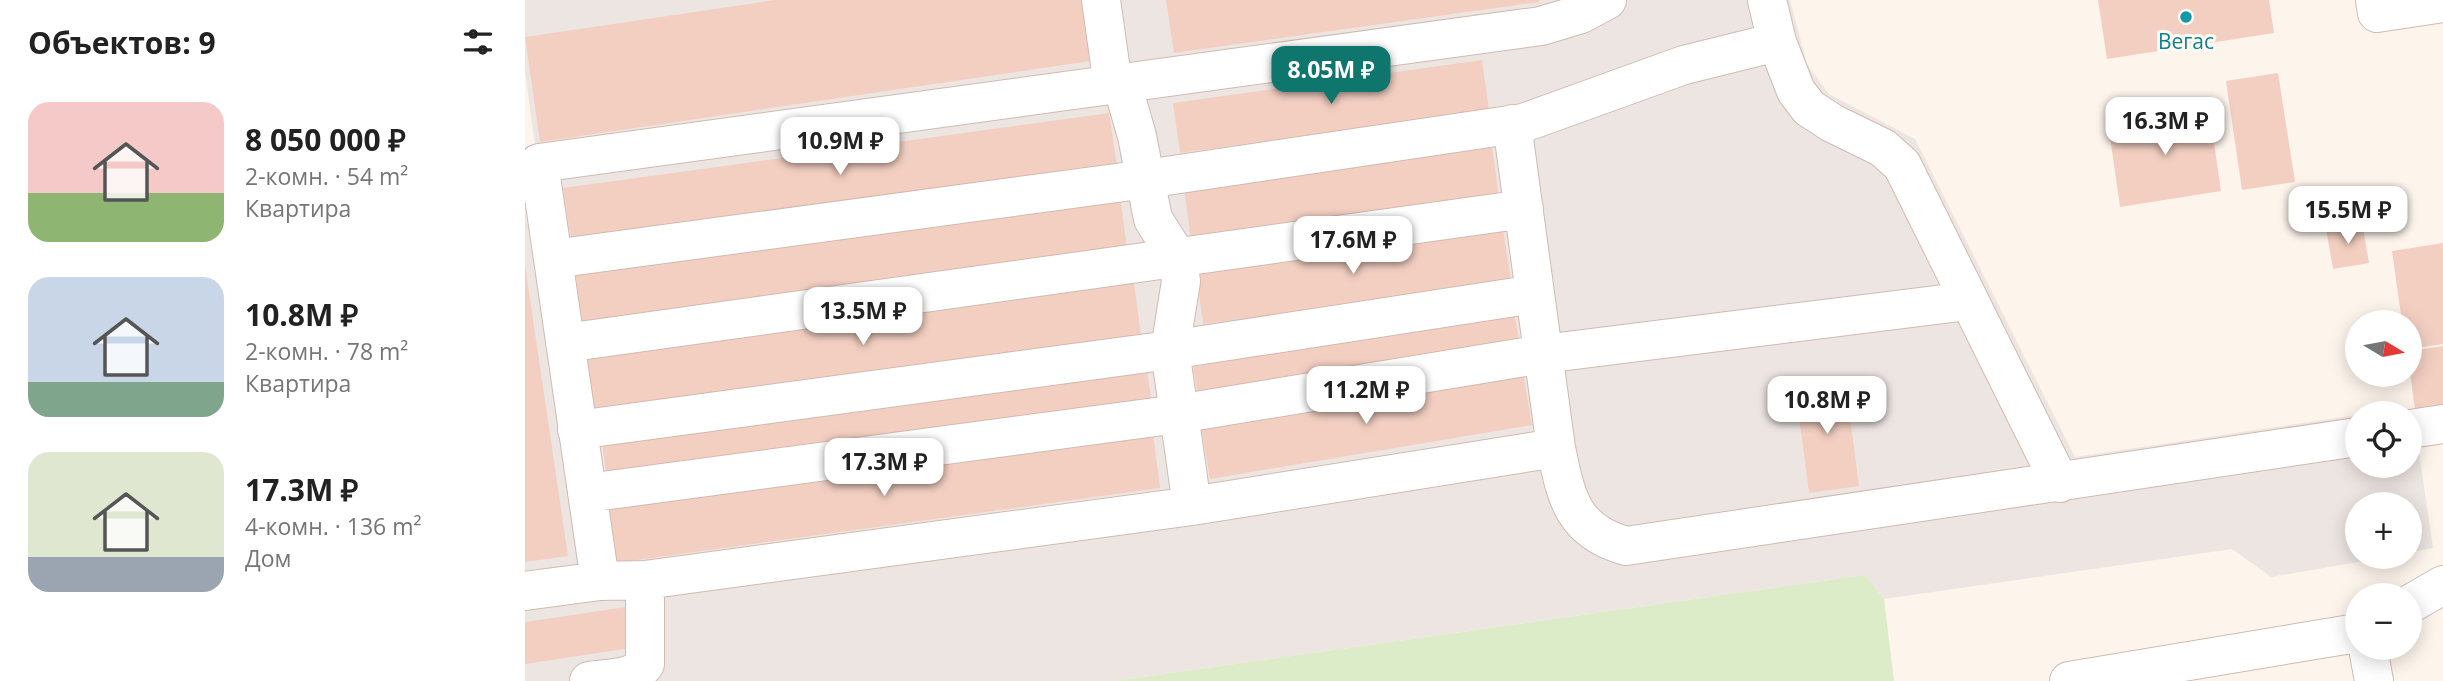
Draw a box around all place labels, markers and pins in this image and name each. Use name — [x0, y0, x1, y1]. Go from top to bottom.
marker: Вегас — [2178, 9, 2194, 25]
place label: Вегас — [2158, 27, 2214, 55]
pin: 8.05M ₽ — [1266, 46, 1396, 106]
pin: 16.3M ₽ — [2100, 97, 2230, 157]
pin: 10.9M ₽ — [775, 118, 905, 177]
pin: 15.5M ₽ — [2283, 187, 2413, 246]
pin: 17.6M ₽ — [1288, 216, 1418, 276]
pin: 13.5M ₽ — [798, 288, 928, 347]
pin: 11.2M ₽ — [1301, 366, 1431, 426]
pin: 10.8M ₽ — [1762, 376, 1892, 436]
pin: 17.3M ₽ — [819, 438, 949, 498]

